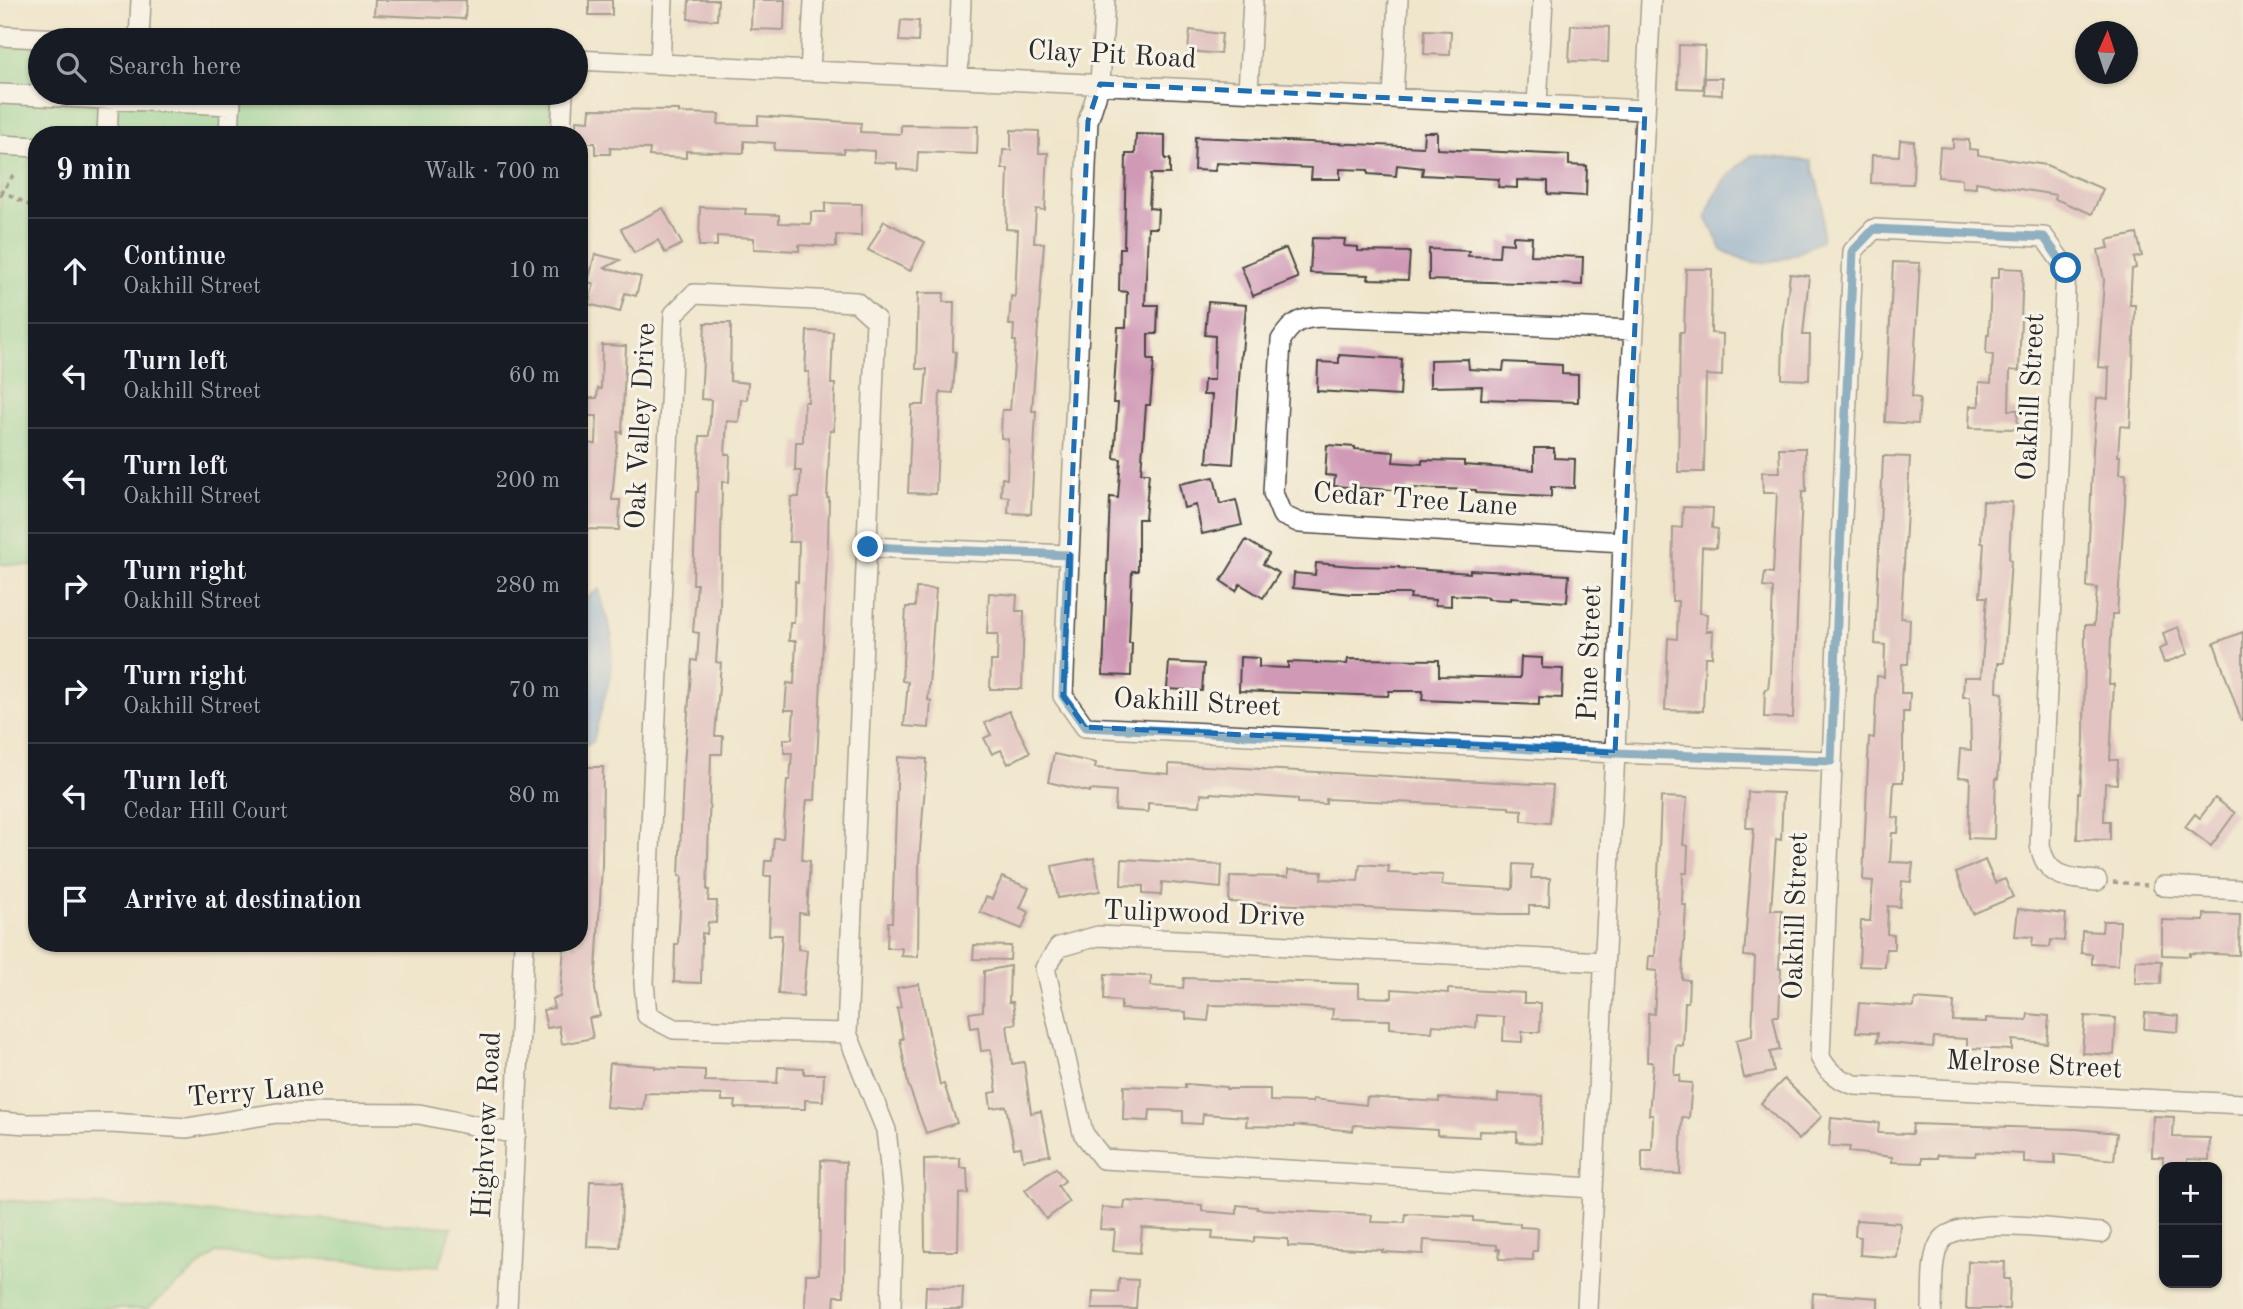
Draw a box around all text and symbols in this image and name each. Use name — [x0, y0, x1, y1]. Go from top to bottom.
north arrow — [2075, 21, 2138, 84]
search box — [28, 28, 588, 105]
street label: Clay Pit Road — [1027, 38, 1197, 74]
icon: search — [52, 48, 90, 86]
text: Search here — [108, 54, 241, 80]
text: 9 min — [56, 156, 131, 186]
text: Walk · 700 m — [424, 160, 560, 183]
text: Continue — [123, 244, 226, 270]
icon: ahead — [56, 252, 94, 290]
route start — [2050, 252, 2081, 283]
text: 10 m — [509, 259, 560, 282]
text: Oakhill Street — [123, 275, 261, 298]
street label: Oakhill Street — [2014, 312, 2050, 482]
street label: Oak Valley Drive — [623, 322, 661, 530]
text: Turn left — [123, 349, 228, 375]
icon: left — [56, 357, 94, 395]
text: 60 m — [509, 364, 560, 387]
text: Oakhill Street — [123, 380, 261, 403]
text: Turn left — [123, 454, 228, 480]
icon: left — [56, 462, 94, 500]
text: 200 m — [495, 469, 560, 492]
street label: Cedar Tree Lane — [1312, 480, 1518, 522]
text: Oakhill Street — [123, 485, 261, 508]
route end — [852, 531, 883, 562]
text: Turn right — [123, 559, 246, 585]
icon: right — [56, 567, 94, 605]
text: 280 m — [495, 574, 560, 597]
street label: Pine Street — [1575, 584, 1607, 722]
text: Oakhill Street — [123, 590, 261, 613]
text: Turn right — [123, 664, 246, 690]
icon: right — [56, 672, 94, 710]
text: 70 m — [509, 679, 560, 702]
street label: Oakhill Street — [1112, 686, 1282, 722]
text: Oakhill Street — [123, 695, 261, 718]
text: Turn left — [123, 769, 228, 795]
icon: left — [56, 777, 94, 815]
text: 80 m — [509, 784, 560, 807]
text: Cedar Hill Court — [123, 800, 288, 823]
street label: Oakhill Street — [1780, 832, 1814, 1000]
icon: arrive — [56, 882, 94, 920]
text: Arrive at destination — [123, 888, 362, 914]
street label: Tulipwood Drive — [1103, 897, 1305, 933]
street label: Highview Road — [469, 1031, 507, 1219]
street label: Melrose Street — [1945, 1047, 2123, 1085]
street label: Terry Lane — [186, 1073, 326, 1113]
map controls — [2159, 1162, 2222, 1288]
button: + — [2159, 1162, 2222, 1225]
button: − — [2159, 1225, 2222, 1288]

